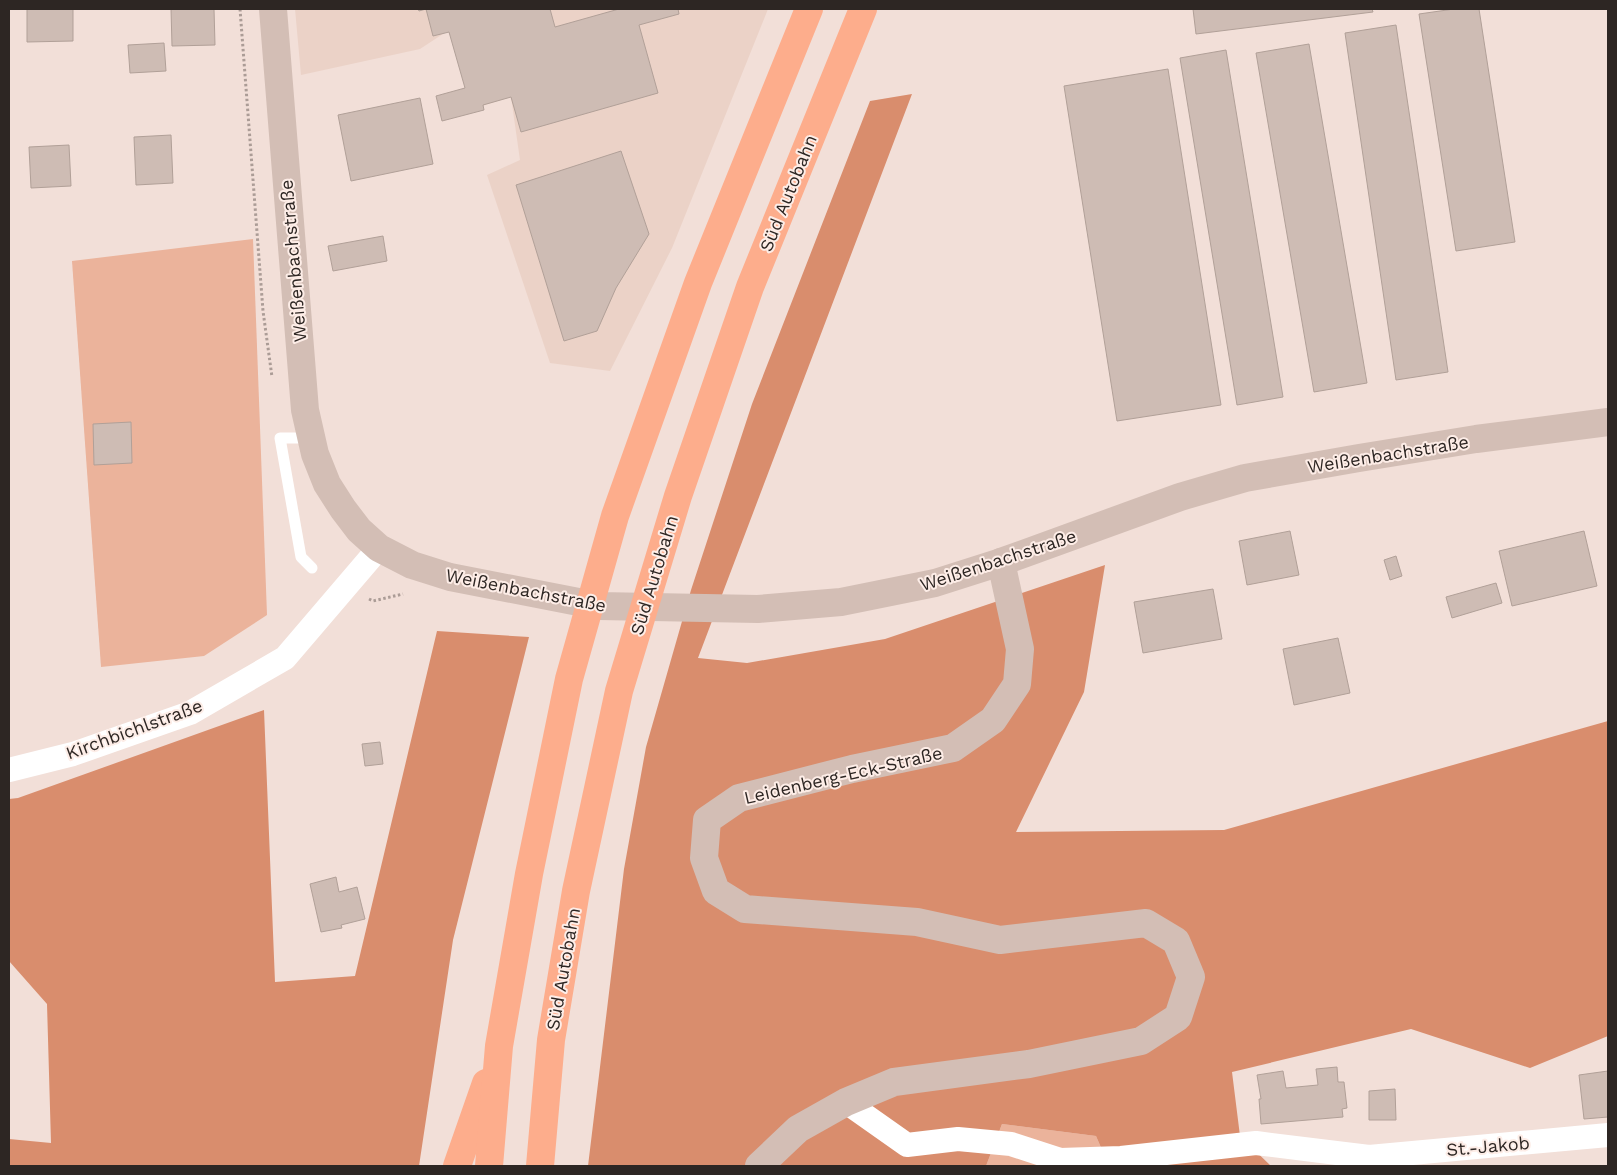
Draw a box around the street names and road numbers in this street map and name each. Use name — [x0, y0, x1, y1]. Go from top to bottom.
street label: Süd Autobahn — [755, 131, 821, 255]
street label: Weißenbachstraße — [275, 179, 311, 343]
street label: Weißenbachstraße — [1306, 431, 1470, 477]
street label: Süd Autobahn — [626, 513, 682, 637]
street label: Weißenbachstraße — [917, 525, 1079, 595]
street label: Weißenbachstraße — [444, 564, 608, 616]
street label: Kirchbichlstraße — [63, 695, 205, 763]
street label: Leidenberg-Eck-Straße — [742, 742, 944, 808]
street label: Süd Autobahn — [542, 906, 584, 1032]
street label: St.-Jakob — [1446, 1132, 1530, 1160]

